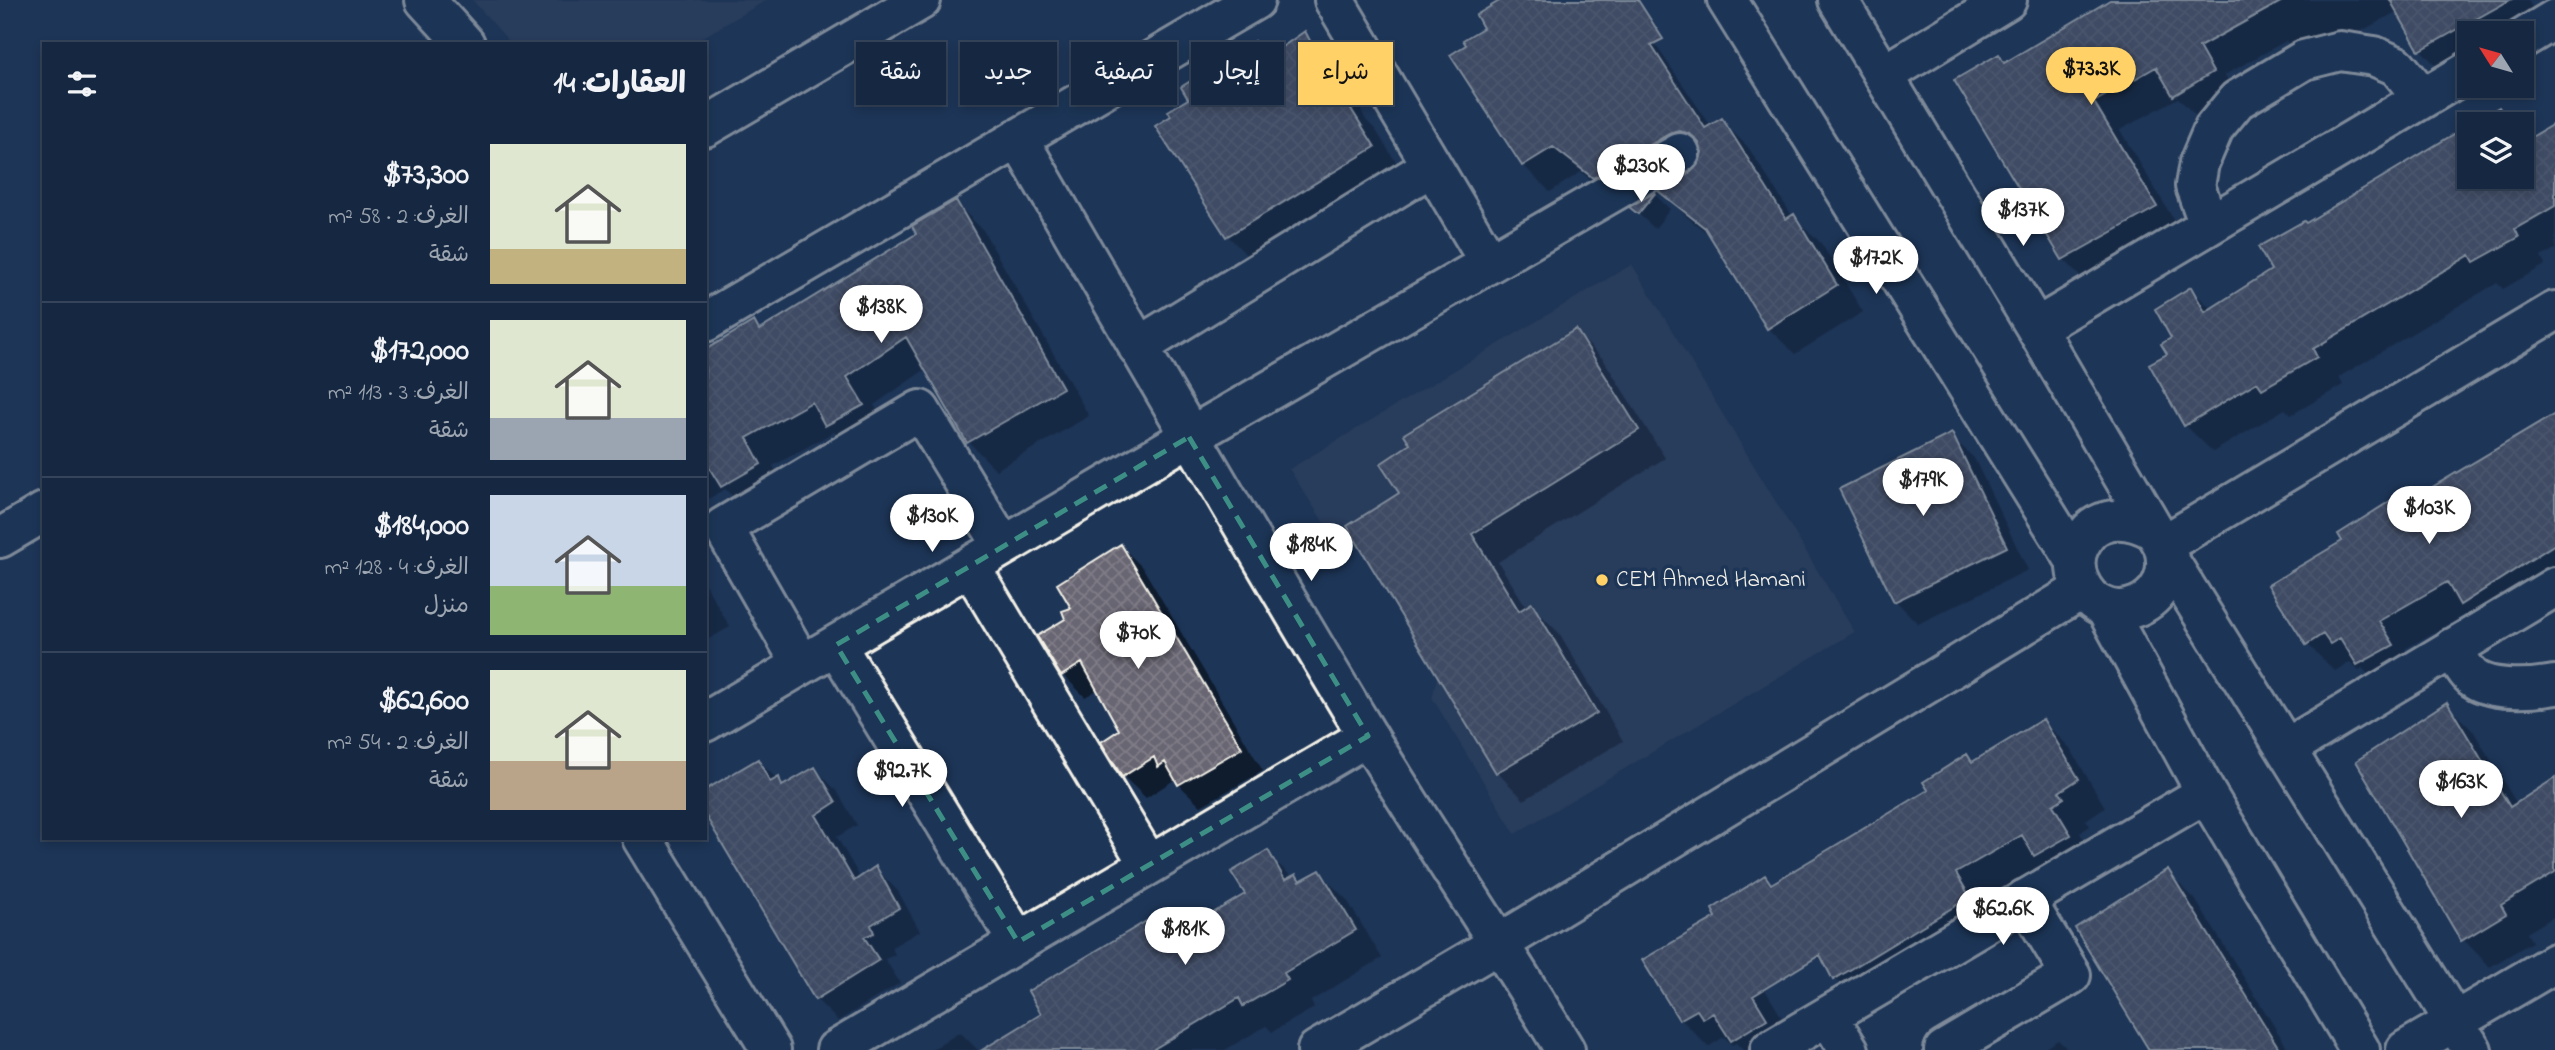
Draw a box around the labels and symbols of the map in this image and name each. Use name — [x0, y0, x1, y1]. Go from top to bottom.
north arrow — [2457, 21, 2534, 98]
pin: $73.3K — [2034, 48, 2148, 107]
pin: $230K — [1592, 144, 1690, 204]
pin: $137K — [1974, 188, 2072, 248]
pin: $172K — [1827, 236, 1925, 296]
pin: $138K — [832, 286, 930, 345]
pin: $179K — [1874, 458, 1972, 518]
pin: $103K — [2380, 486, 2478, 546]
pin: $130K — [883, 494, 981, 554]
pin: $184K — [1262, 524, 1360, 583]
place label: CEM Ahmed Hamani — [1616, 564, 1806, 597]
marker: CEM Ahmed Hamani — [1594, 572, 1610, 588]
pin: $70K — [1097, 612, 1179, 671]
pin: $92.7K — [845, 750, 959, 809]
pin: $163K — [2412, 760, 2510, 820]
pin: $62.6K — [1946, 888, 2060, 947]
pin: $181K — [1136, 908, 1234, 967]

